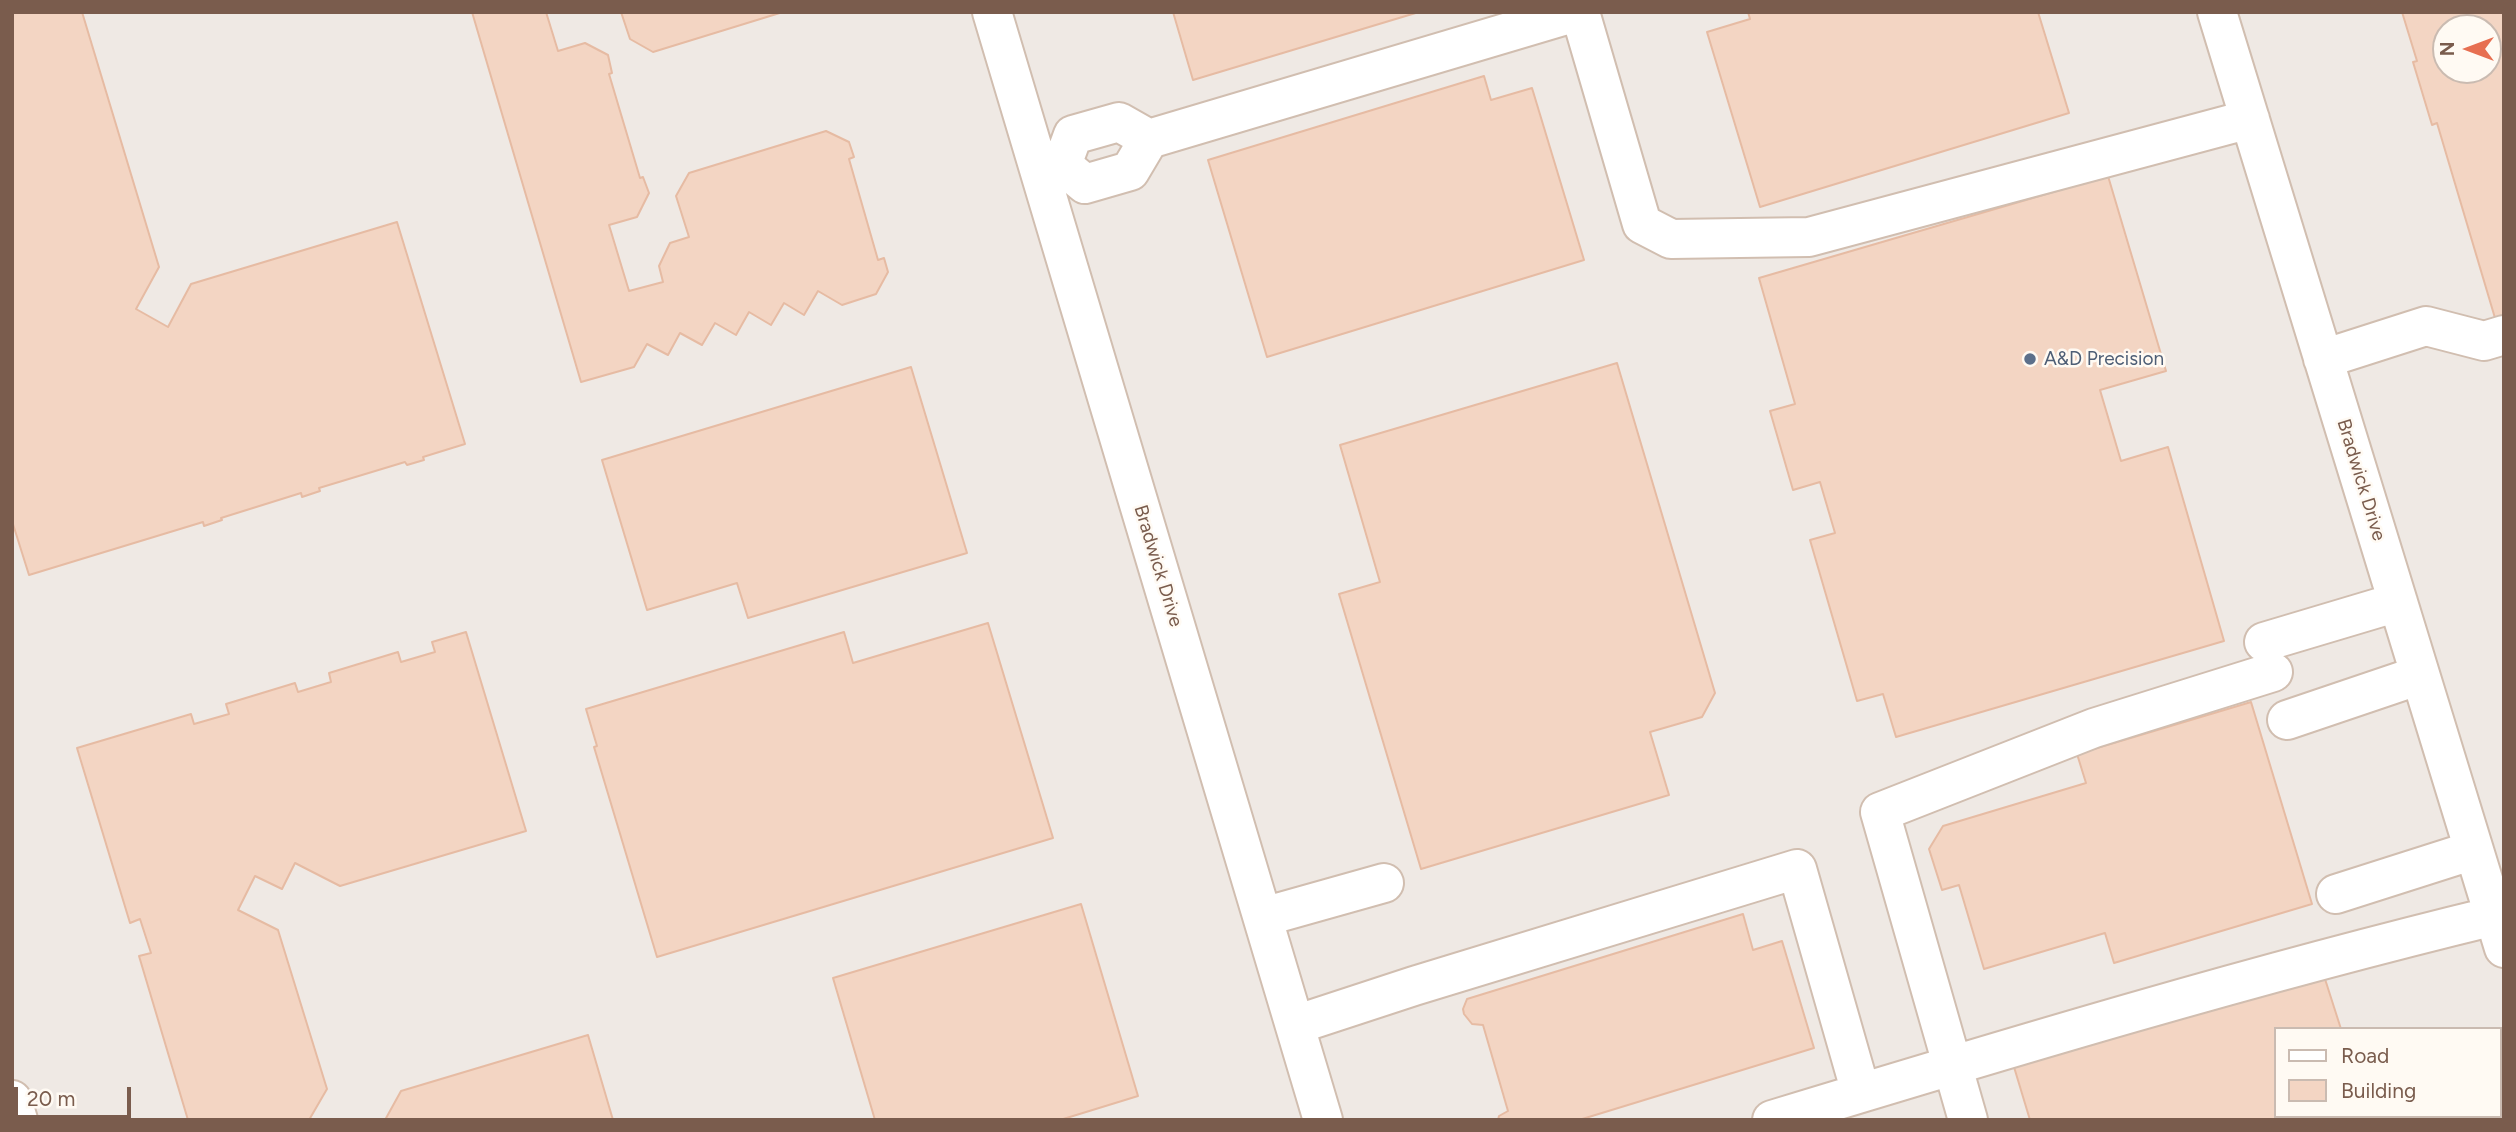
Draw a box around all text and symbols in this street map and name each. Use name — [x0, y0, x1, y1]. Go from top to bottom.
north arrow — [2432, 14, 2502, 84]
text: N — [2436, 42, 2459, 56]
place label: A&D Precision — [2044, 348, 2164, 370]
marker: A&D Precision — [2022, 351, 2038, 367]
street label: Bradwick Drive — [2332, 416, 2390, 544]
street label: Bradwick Drive — [1129, 502, 1187, 630]
legend — [2274, 1027, 2502, 1118]
text: Road — [2341, 1043, 2389, 1068]
scale bar — [18, 1072, 135, 1116]
text: Building — [2341, 1078, 2416, 1103]
text: 20 m — [27, 1086, 75, 1111]

